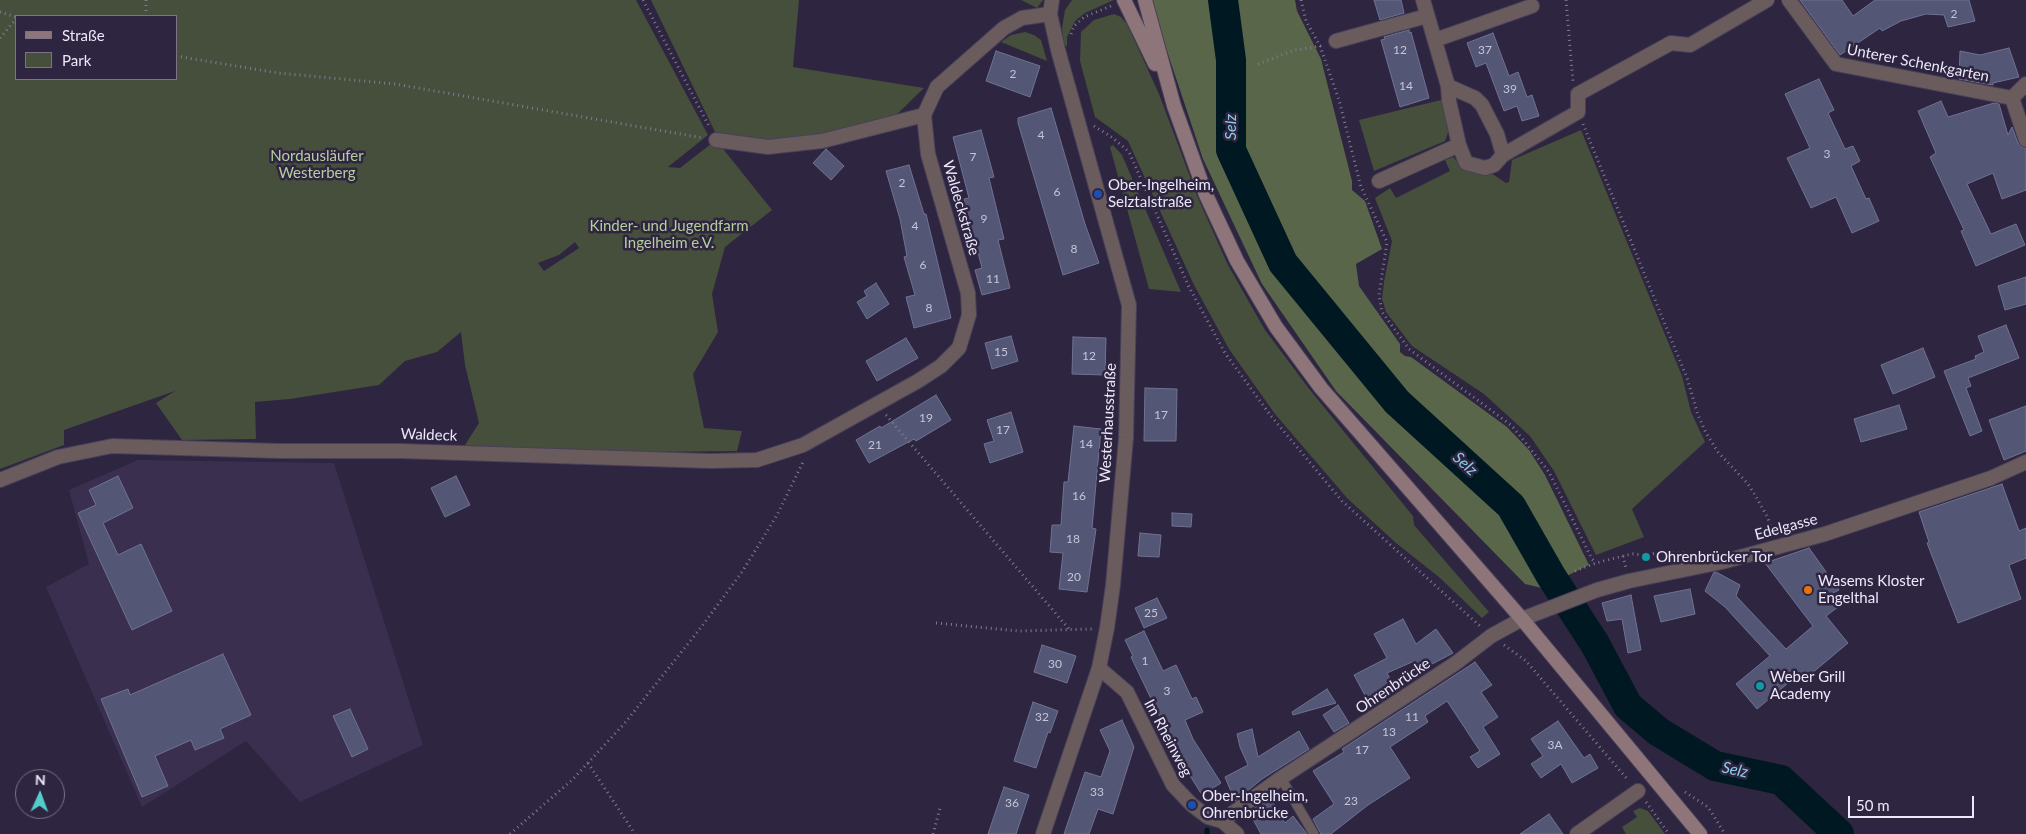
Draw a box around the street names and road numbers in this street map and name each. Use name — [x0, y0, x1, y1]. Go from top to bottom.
street label: Unterer Schenkgarten — [1845, 40, 1991, 86]
street label: Waldeckstraße — [939, 158, 983, 258]
street label: Westerhausstraße — [1096, 363, 1120, 483]
street label: Waldeck — [400, 425, 458, 445]
street label: Edelgasse — [1753, 510, 1819, 544]
street label: Ohrenbrücke — [1352, 654, 1434, 718]
street label: Im Rheinweg — [1140, 696, 1196, 780]

